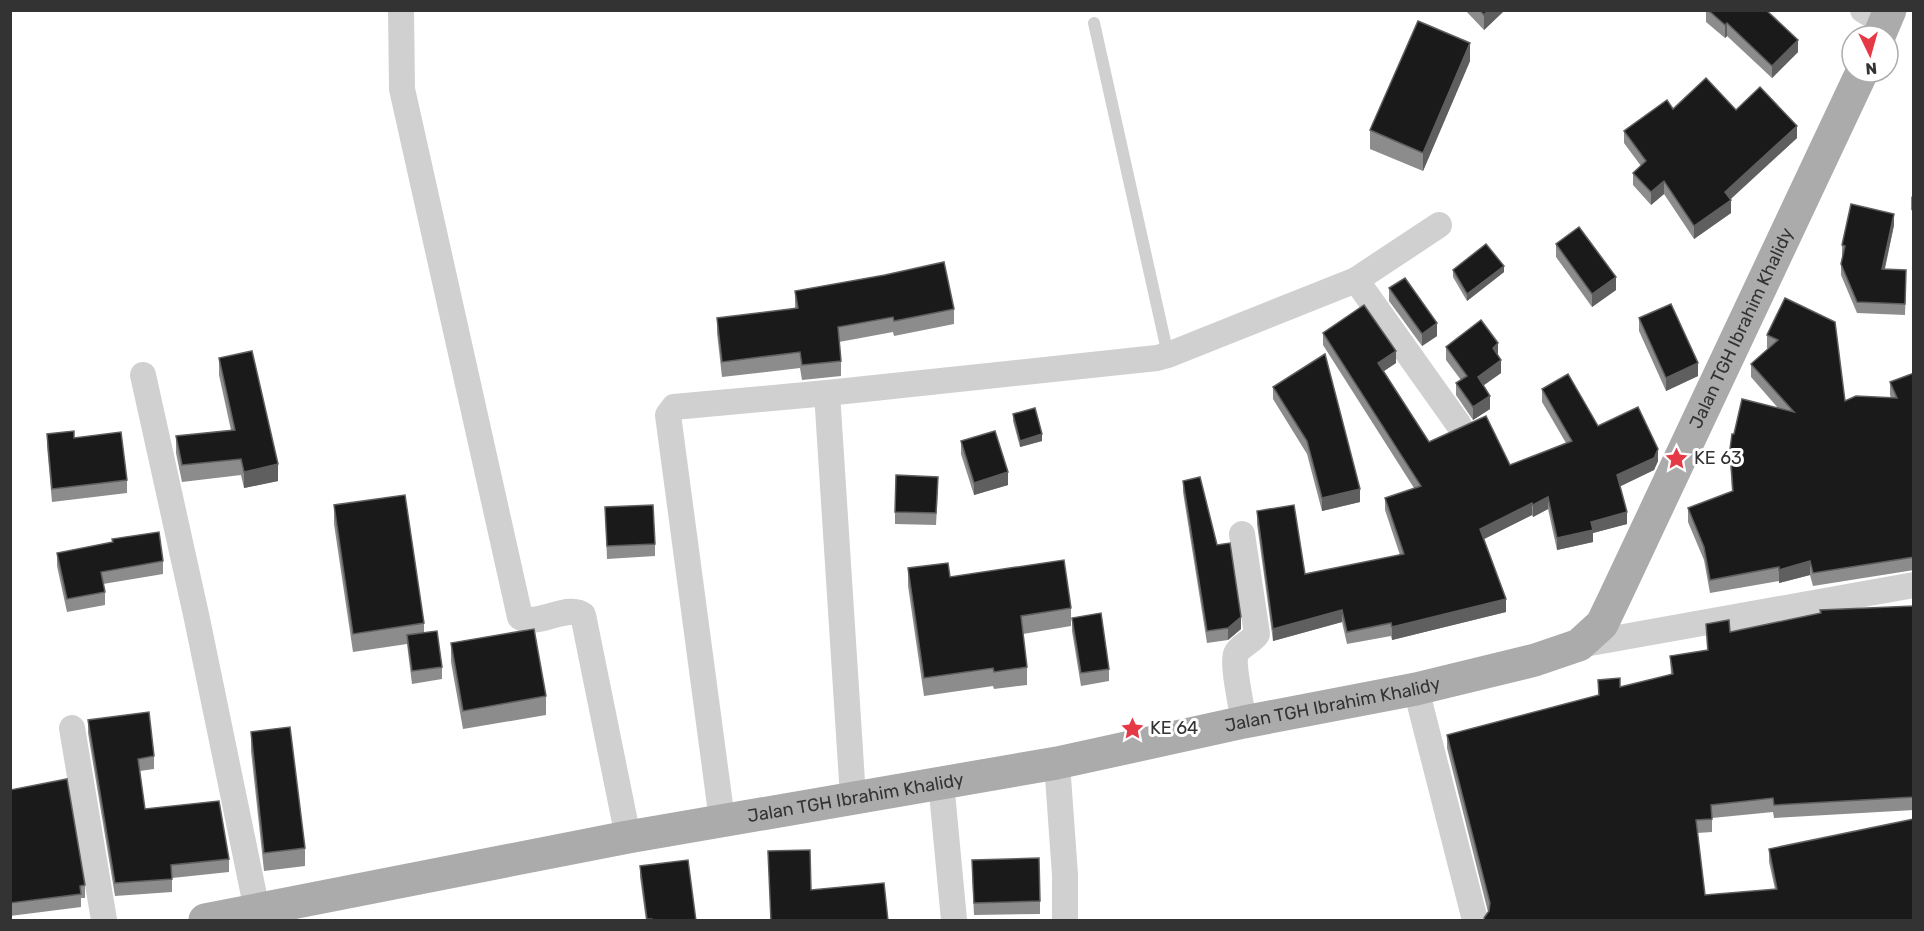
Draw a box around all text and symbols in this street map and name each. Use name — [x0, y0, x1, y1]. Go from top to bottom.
north arrow — [1840, 24, 1900, 84]
text: N — [1865, 58, 1878, 78]
street label: Jalan TGH Ibrahim Khalidy — [1685, 224, 1798, 432]
place icon: KE 63 — [1663, 445, 1689, 471]
place label: KE 63 — [1694, 447, 1742, 469]
street label: Jalan TGH Ibrahim Khalidy — [1223, 672, 1443, 737]
place icon: KE 64 — [1119, 715, 1145, 741]
place label: KE 64 — [1150, 717, 1198, 739]
street label: Jalan TGH Ibrahim Khalidy — [746, 768, 966, 827]

